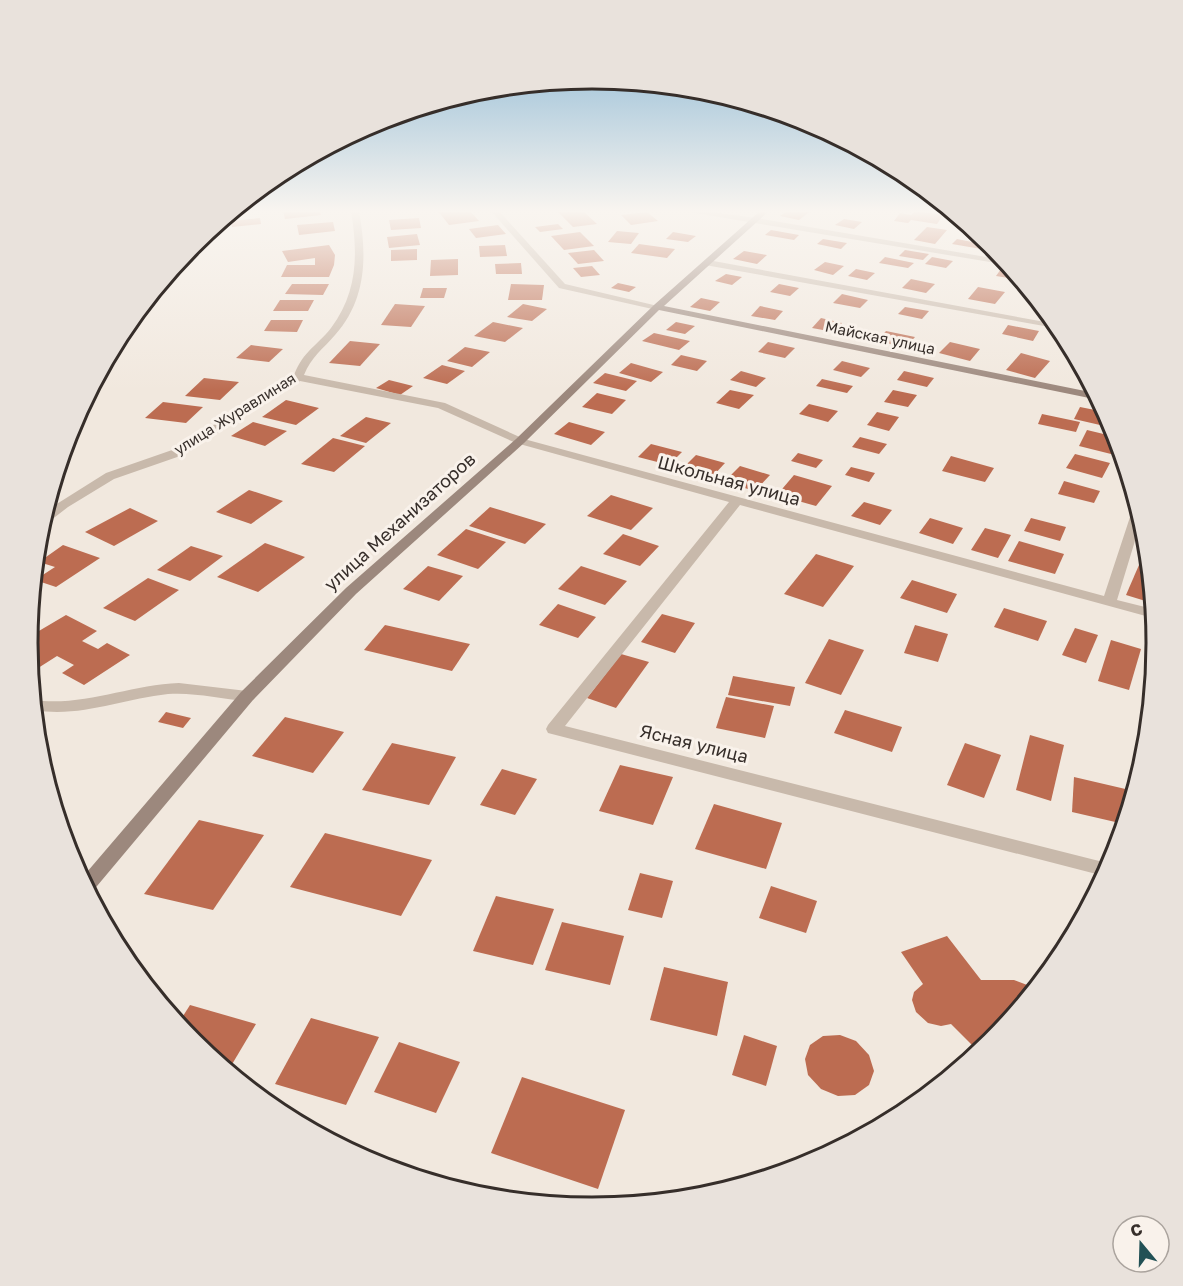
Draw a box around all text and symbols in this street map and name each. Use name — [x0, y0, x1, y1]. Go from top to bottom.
street label: Майская улица — [824, 317, 937, 357]
street label: улица Журавлиная — [170, 368, 299, 458]
street label: улица Механизаторов — [319, 448, 479, 595]
street label: Школьная улица — [656, 450, 803, 510]
street label: Ясная улица — [638, 719, 751, 767]
north arrow — [1111, 1214, 1171, 1274]
text: С — [1127, 1219, 1145, 1241]

